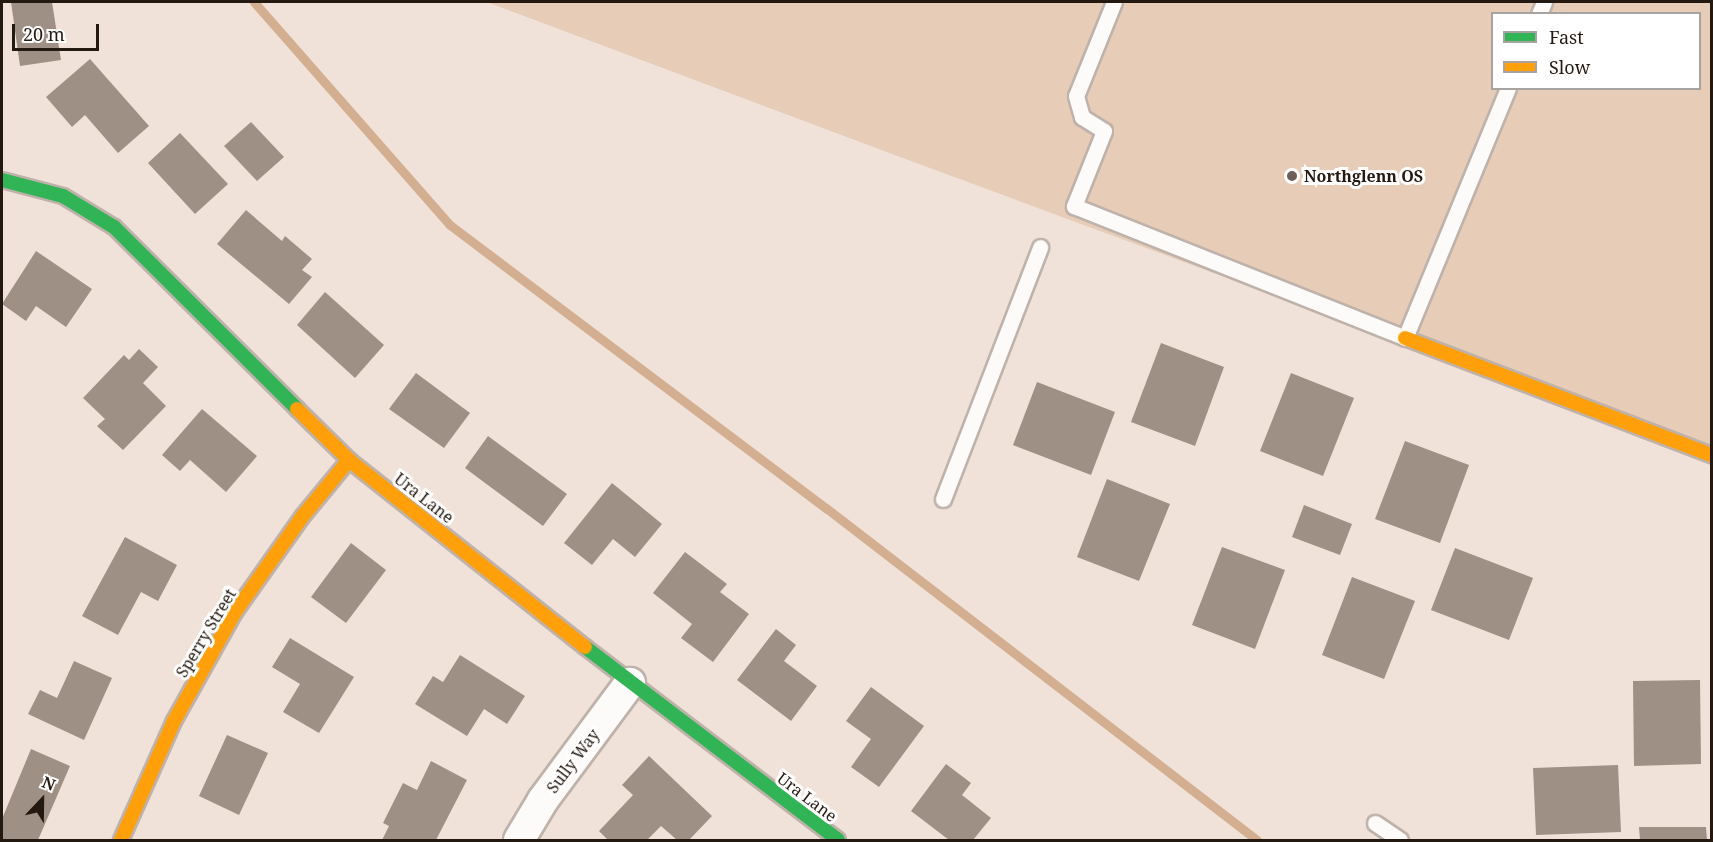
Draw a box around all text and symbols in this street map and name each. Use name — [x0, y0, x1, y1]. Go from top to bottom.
scale bar — [15, 12, 102, 50]
legend — [1491, 12, 1701, 90]
text: 20 m — [23, 22, 65, 46]
text: Fast — [1549, 25, 1584, 49]
text: Slow — [1549, 55, 1590, 79]
place label: Northglenn OS — [1304, 166, 1423, 186]
marker: Northglenn OS — [1285, 169, 1299, 183]
street label: Ura Lane — [391, 469, 457, 527]
street label: Sperry Street — [172, 585, 240, 681]
street label: Sully Way — [543, 725, 603, 797]
street label: Ura Lane — [773, 768, 841, 826]
north arrow — [12, 770, 72, 830]
text: N — [39, 771, 59, 796]

